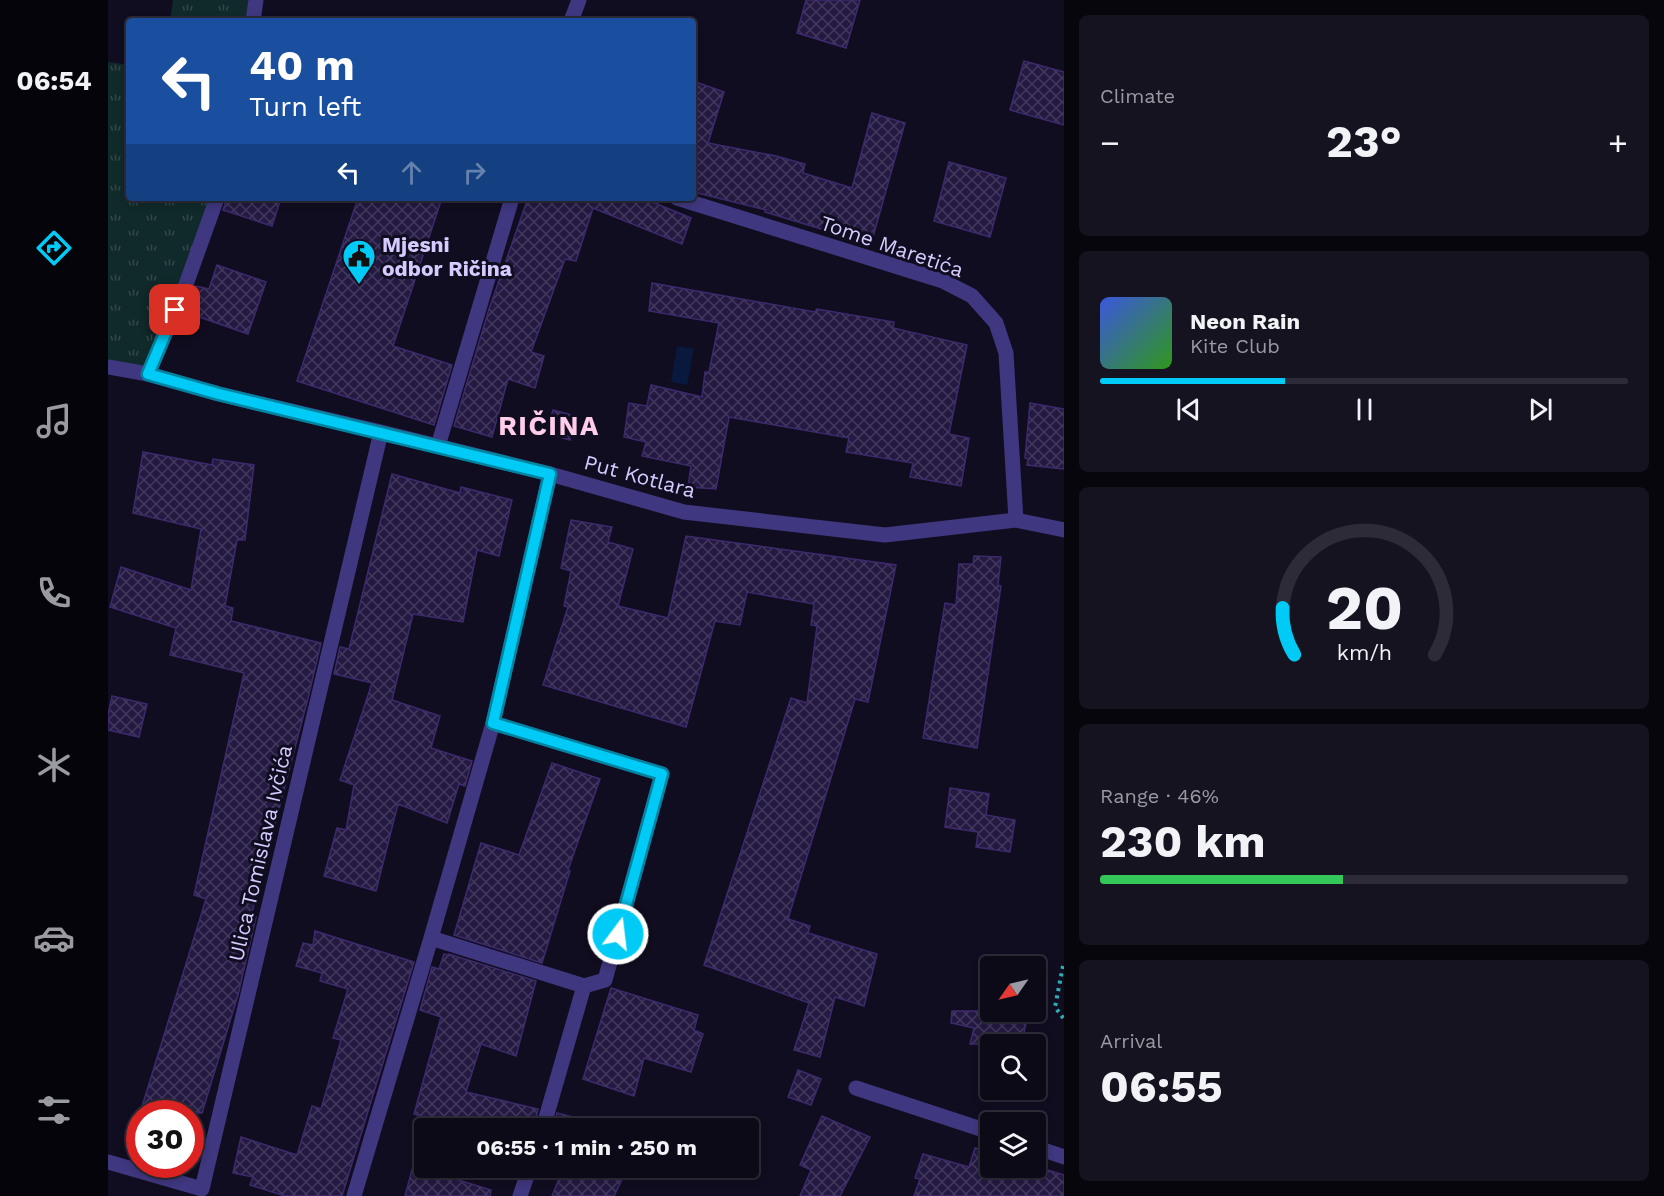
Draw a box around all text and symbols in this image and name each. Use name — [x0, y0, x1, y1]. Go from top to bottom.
text: 40 m — [249, 41, 355, 90]
icon: left — [150, 42, 228, 120]
text: 06:54 — [16, 65, 92, 97]
text: Climate — [1100, 84, 1175, 108]
text: Turn left — [249, 91, 361, 123]
text: 23° — [1326, 115, 1402, 168]
text: − — [1100, 123, 1120, 162]
text: + — [1608, 123, 1628, 162]
icon: left — [332, 156, 365, 189]
icon: ahead — [395, 156, 428, 189]
icon: right — [458, 156, 491, 189]
street label: Tome Maretića — [817, 210, 967, 282]
icon: directions — [33, 227, 75, 269]
place label: Mjesni odbor Ričina — [382, 232, 513, 281]
public building icon: Mjesni odbor Ričina — [341, 238, 377, 285]
pin — [149, 284, 200, 335]
icon: arrive — [158, 293, 191, 326]
text: Neon Rain — [1190, 309, 1300, 334]
text: Kite Club — [1190, 334, 1280, 358]
icon: previous — [1172, 393, 1205, 426]
icon: pause — [1348, 393, 1381, 426]
icon: next — [1524, 393, 1557, 426]
icon: music — [33, 400, 75, 442]
district label: RIČINA — [498, 410, 600, 442]
street label: Put Kotlara — [582, 449, 699, 503]
text: 20 — [1325, 571, 1403, 644]
icon: phone — [33, 572, 75, 614]
text: km/h — [1336, 640, 1392, 665]
street label: Ulica Tomislava Ivčića — [223, 742, 297, 964]
icon: climate — [33, 744, 75, 786]
text: Range · 46% — [1100, 784, 1219, 808]
text: 230 km — [1100, 815, 1266, 868]
position arrow — [586, 902, 650, 966]
icon: car — [33, 917, 75, 959]
north arrow — [980, 956, 1046, 1022]
map controls — [980, 956, 1046, 1178]
text: Arrival — [1100, 1029, 1162, 1053]
button: search — [980, 1034, 1046, 1100]
text: 06:55 — [1100, 1060, 1223, 1113]
icon: filters — [33, 1089, 75, 1131]
speed limit sign: 30 — [126, 1100, 204, 1178]
button: layers — [980, 1112, 1046, 1178]
text: 06:55 · 1 min · 250 m — [476, 1135, 697, 1160]

